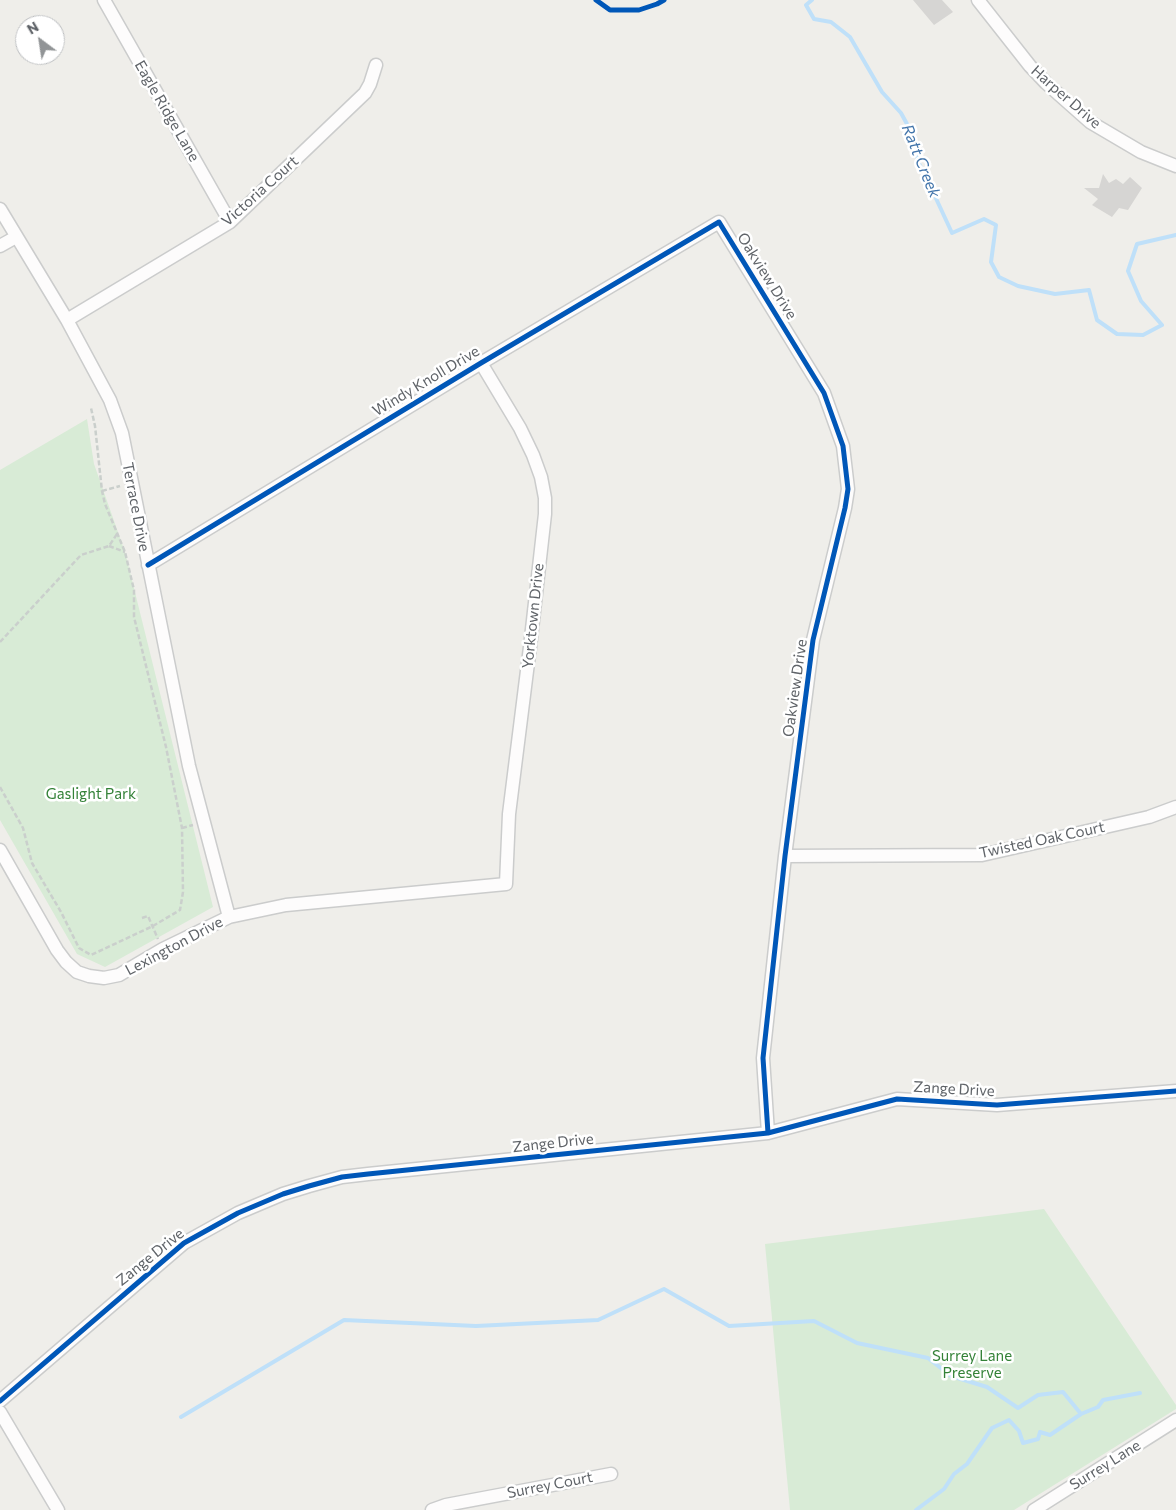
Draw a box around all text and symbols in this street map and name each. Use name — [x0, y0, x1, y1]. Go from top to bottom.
north arrow — [15, 15, 65, 65]
text: N — [24, 18, 41, 38]
street label: Eagle Ridge Lane — [131, 57, 203, 165]
street label: Harper Drive — [1027, 62, 1105, 132]
water label: Ratt Creek — [898, 121, 944, 201]
street label: Victoria Court — [218, 152, 302, 230]
street label: Oakview Drive — [733, 229, 801, 323]
street label: Windy Knoll Drive — [369, 342, 483, 420]
street label: Terrace Drive — [119, 461, 153, 553]
street label: Yorktown Drive — [519, 562, 547, 670]
street label: Oakview Drive — [779, 638, 811, 738]
park label: Gaslight Park — [46, 785, 136, 803]
street label: Twisted Oak Court — [978, 818, 1106, 862]
street label: Lexington Drive — [122, 913, 226, 979]
street label: Zange Drive — [913, 1078, 995, 1100]
street label: Zange Drive — [512, 1130, 594, 1156]
street label: Zange Drive — [113, 1224, 187, 1290]
park label: Surrey Lane Preserve — [932, 1347, 1012, 1382]
street label: Surrey Lane — [1066, 1436, 1144, 1494]
street label: Surrey Court — [506, 1468, 594, 1502]

